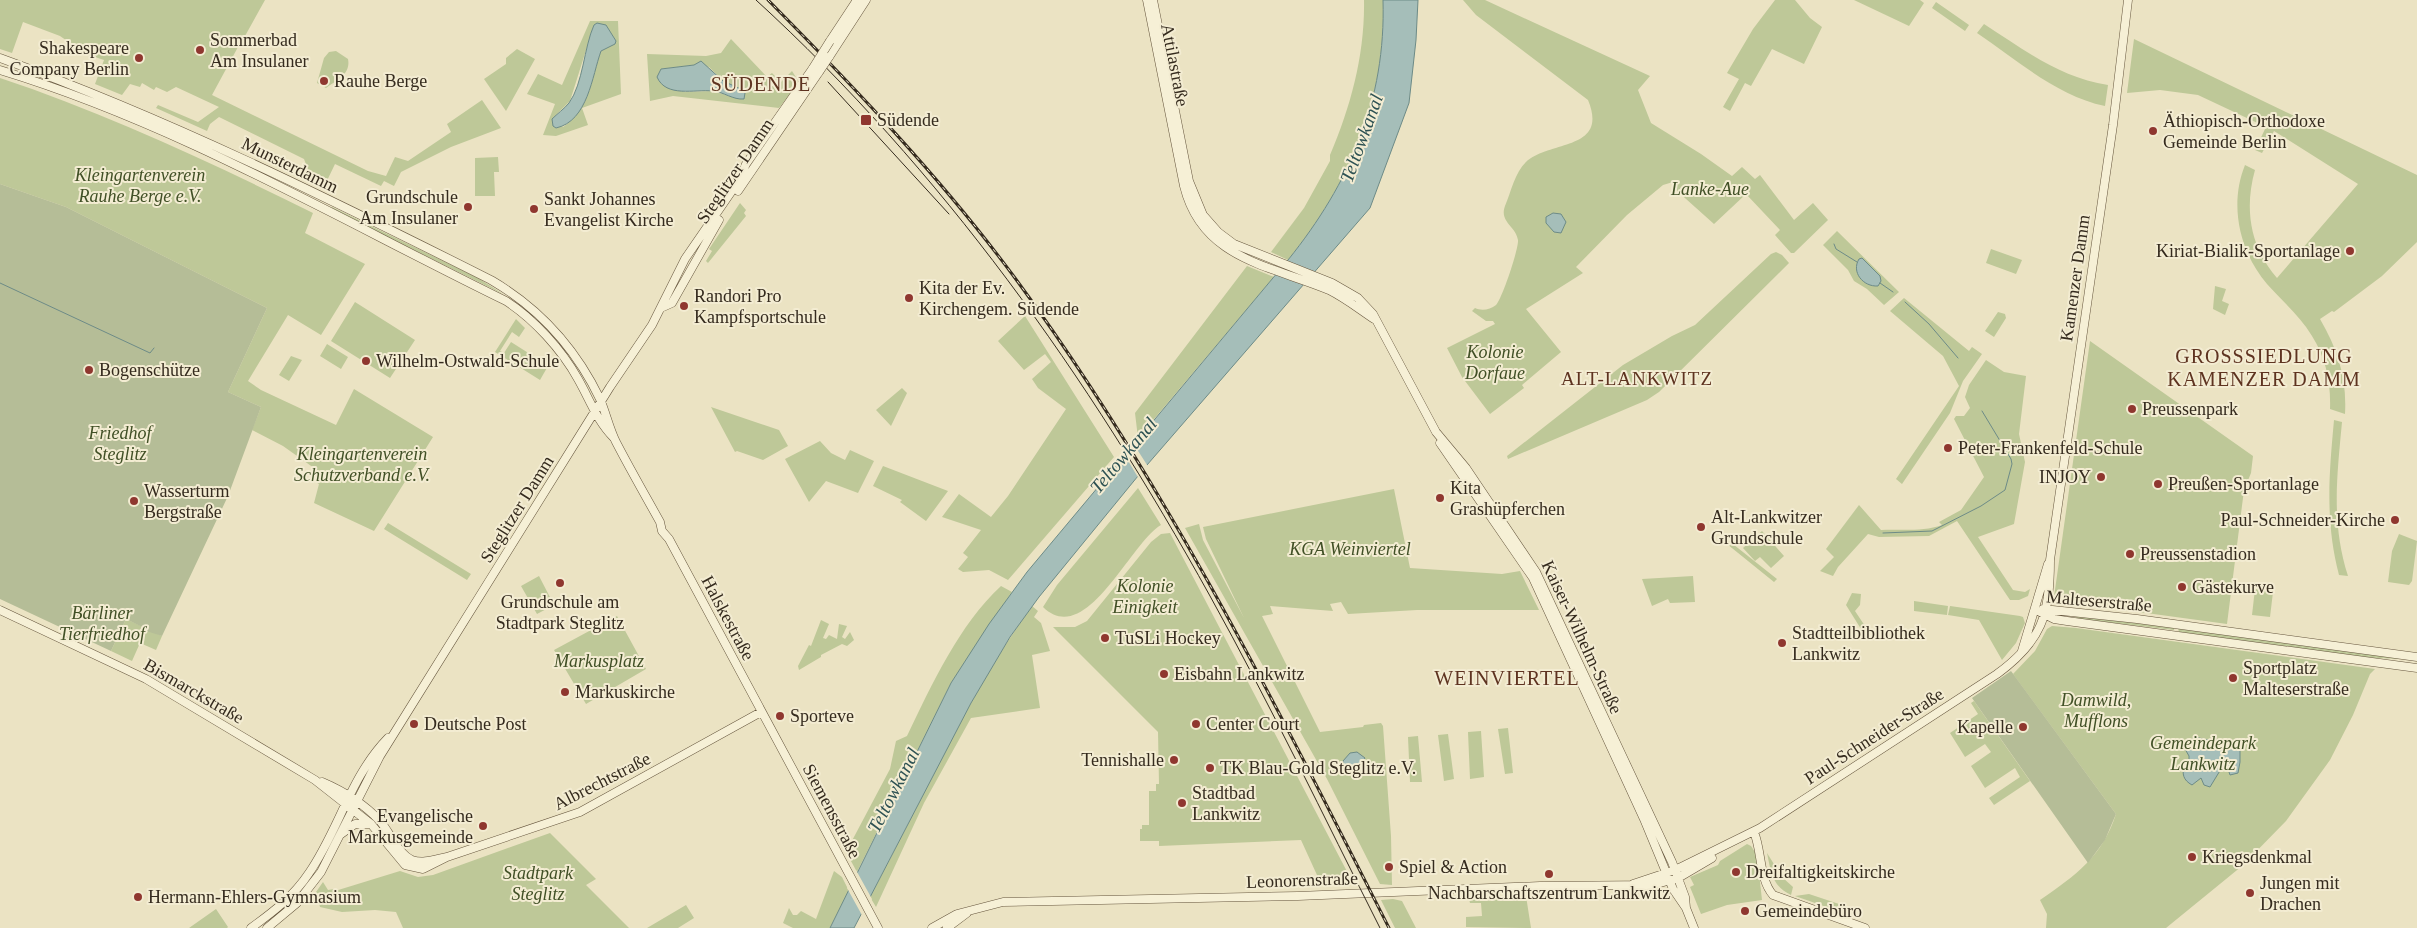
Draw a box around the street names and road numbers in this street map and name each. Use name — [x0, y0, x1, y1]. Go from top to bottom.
street label: Attilastraße — [1157, 22, 1193, 108]
street label: Steglitzer Damm — [692, 115, 778, 227]
street label: Munsterdamm — [238, 133, 342, 197]
street label: Kamenzer Damm — [2056, 214, 2094, 342]
street label: Steglitzer Damm — [476, 452, 558, 566]
street label: Kaiser-Wilhelm-Straße — [1538, 557, 1626, 717]
street label: Halskestraße — [697, 572, 759, 664]
street label: Malteserstraße — [2045, 586, 2153, 616]
street label: Bismarckstraße — [141, 654, 247, 728]
street label: Paul-Schneider-Straße — [1801, 684, 1947, 788]
street label: Albrechtstraße — [550, 748, 654, 814]
street label: Siemensstraße — [799, 760, 865, 862]
street label: Leonorenstraße — [1246, 868, 1358, 892]

